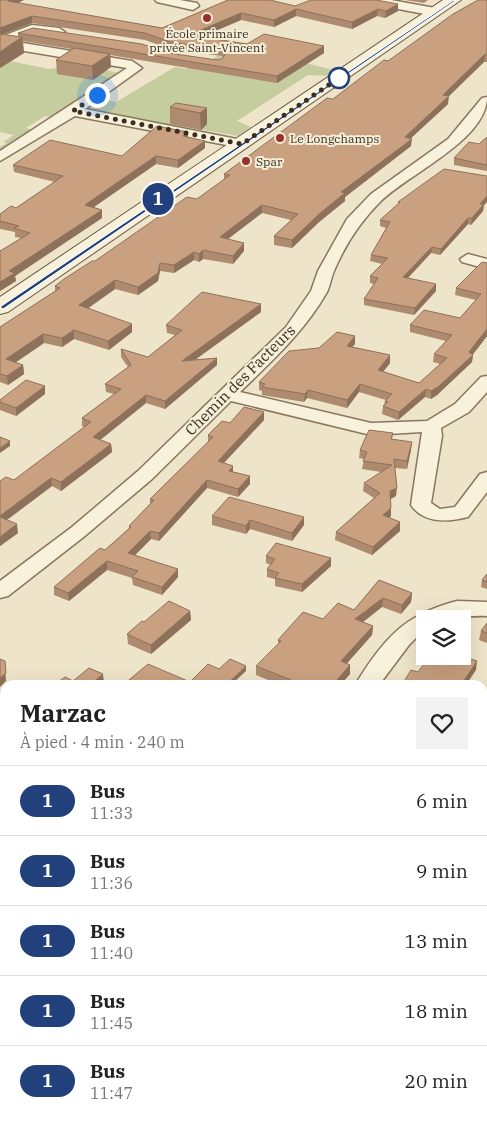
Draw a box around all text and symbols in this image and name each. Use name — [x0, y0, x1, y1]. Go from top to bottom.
marker: École primaire privée Saint-Vincent — [201, 12, 213, 24]
place label: École primaire privée Saint-Vincent — [149, 26, 265, 55]
unlabelled marker — [328, 67, 350, 89]
your location — [85, 83, 110, 108]
place label: Le Longchamps — [290, 131, 379, 146]
marker: Le Longchamps — [274, 132, 286, 144]
place label: Spar — [256, 154, 283, 169]
marker: Spar — [240, 155, 252, 167]
line badge: 1 — [142, 183, 174, 215]
text: 1 — [153, 187, 163, 210]
street label: Chemin des Facteurs — [181, 321, 299, 439]
map controls — [416, 610, 471, 665]
button: layers — [416, 610, 471, 665]
text: Marzac — [20, 697, 106, 729]
button: heart — [416, 697, 468, 749]
text: À pied · 4 min · 240 m — [20, 732, 185, 752]
text: Bus — [90, 779, 125, 803]
text: 1 — [42, 789, 53, 812]
text: 6 min — [416, 789, 468, 813]
text: 11:33 — [90, 803, 133, 823]
text: Bus — [90, 849, 125, 873]
text: 1 — [42, 859, 53, 882]
text: 9 min — [416, 859, 468, 883]
text: 11:36 — [90, 873, 133, 893]
text: Bus — [90, 919, 125, 943]
text: 1 — [42, 929, 53, 952]
text: 13 min — [405, 929, 468, 953]
text: 11:40 — [90, 943, 133, 963]
text: Bus — [90, 989, 125, 1013]
text: 1 — [42, 999, 53, 1022]
text: 18 min — [405, 999, 468, 1023]
text: 11:45 — [90, 1013, 133, 1033]
text: Bus — [90, 1059, 125, 1083]
text: 1 — [42, 1069, 53, 1092]
text: 20 min — [405, 1069, 468, 1093]
text: 11:47 — [90, 1083, 133, 1103]

